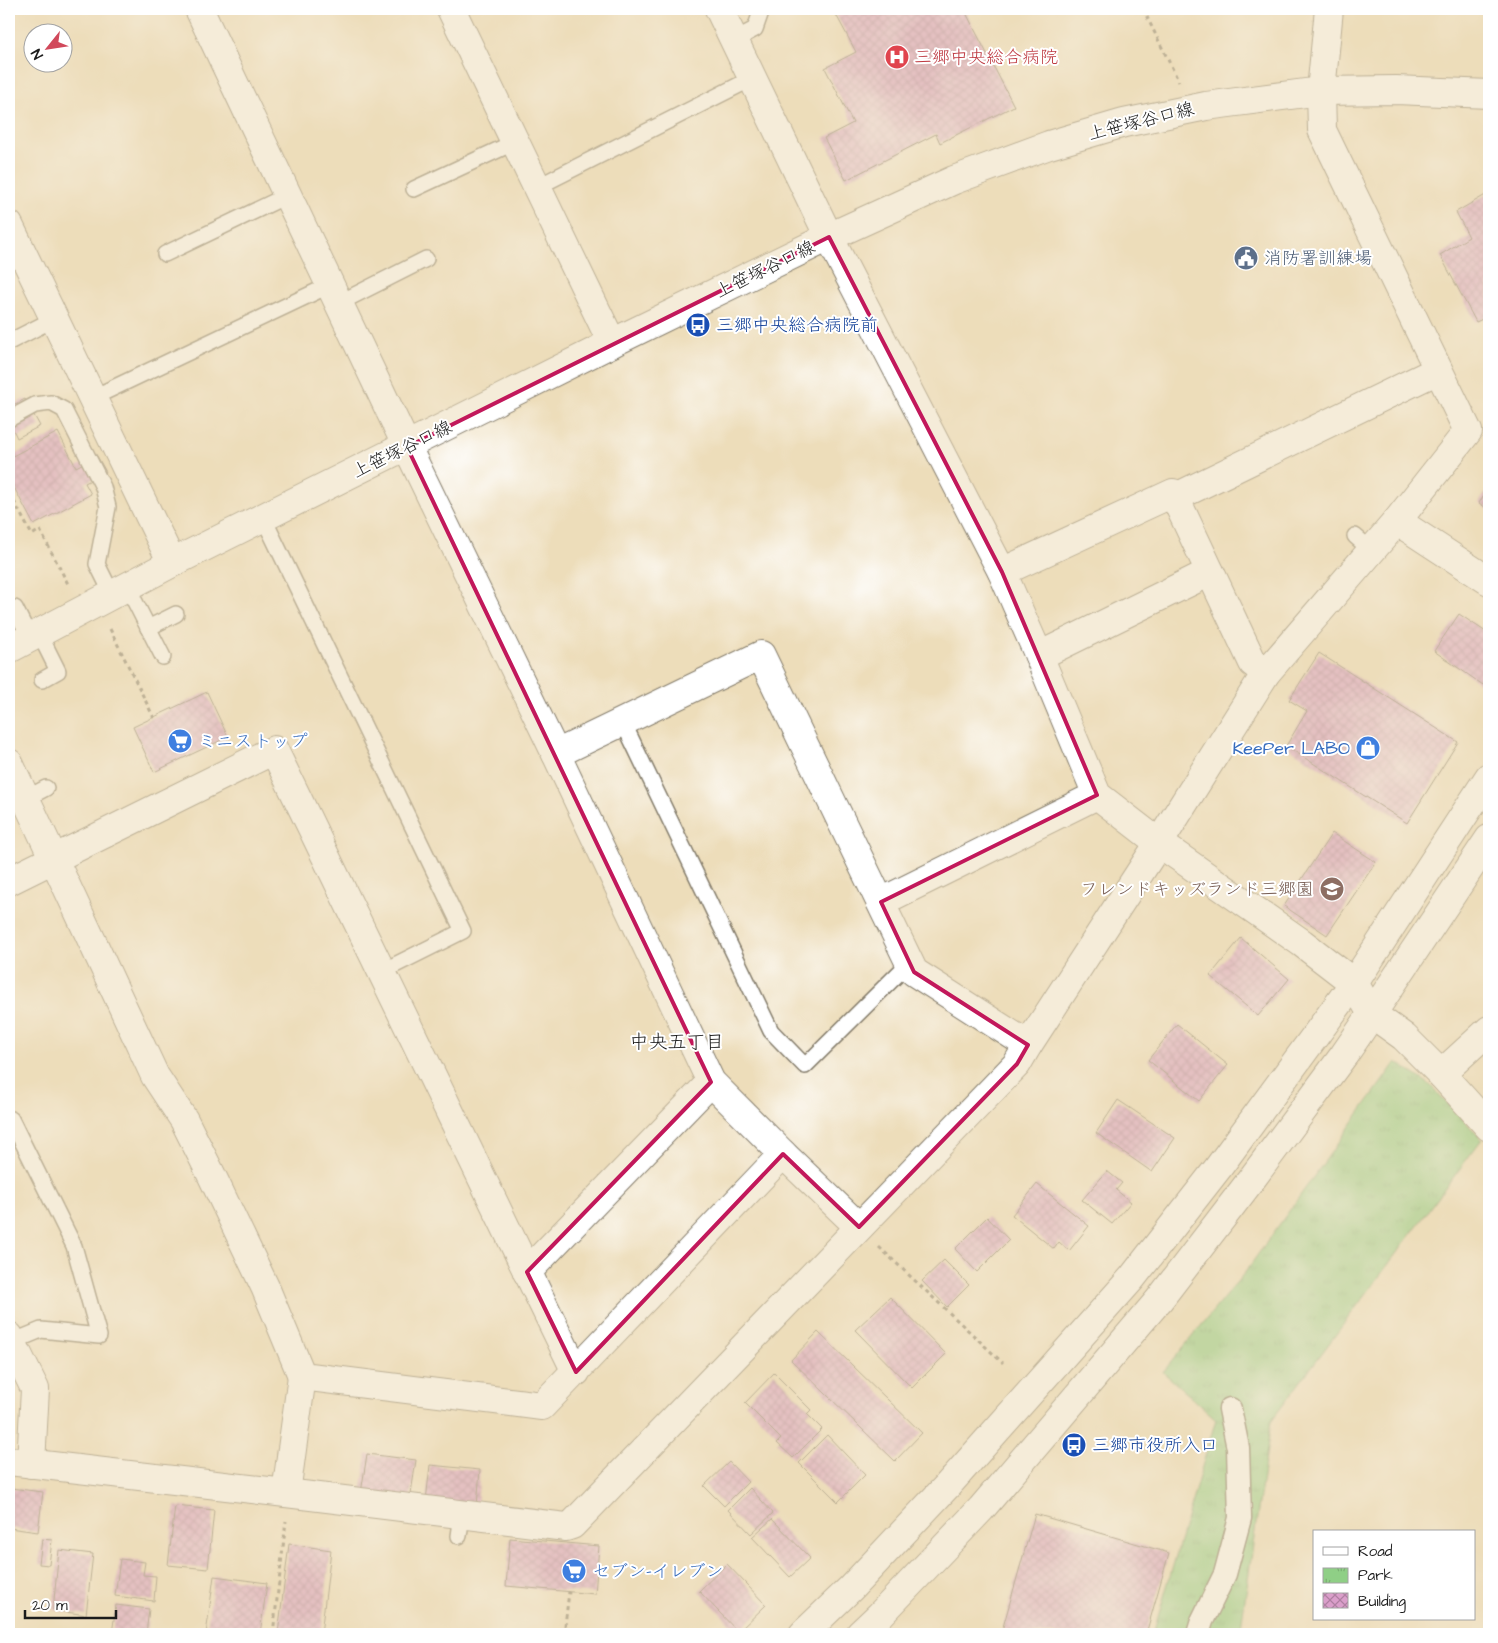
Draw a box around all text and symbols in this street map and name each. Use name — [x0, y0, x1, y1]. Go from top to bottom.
north arrow — [22, 22, 72, 72]
hospital icon: 三郷中央総合病院 — [884, 44, 910, 70]
text: N — [27, 45, 48, 63]
place label: 三郷中央総合病院 — [914, 45, 1058, 70]
street label: 上笹塚谷口線 — [1086, 96, 1197, 147]
street label: 上笹塚谷口線 — [711, 235, 819, 304]
public building icon: 消防署訓練場 — [1233, 245, 1259, 271]
place label: 消防署訓練場 — [1264, 246, 1372, 271]
bus stop icon: 三郷中央総合病院前 — [685, 312, 711, 338]
place label: 三郷中央総合病院前 — [716, 313, 878, 338]
street label: 上笹塚谷口線 — [348, 415, 456, 484]
supermarket icon: ミニストップ — [167, 728, 193, 754]
place label: ミニストップ — [198, 729, 308, 754]
shop icon: KeePer LABO — [1355, 735, 1381, 761]
place label: KeePer LABO — [1232, 736, 1350, 761]
school or university icon: フレンドキッズランド三郷園 — [1319, 876, 1345, 902]
place label: フレンドキッズランド三郷園 — [1080, 877, 1314, 902]
district label: 中央五丁目 — [629, 1029, 725, 1056]
bus stop icon: 三郷市役所入口 — [1061, 1432, 1087, 1458]
place label: 三郷市役所入口 — [1092, 1433, 1218, 1458]
legend — [1313, 1530, 1476, 1620]
text: Road — [1358, 1541, 1393, 1562]
supermarket icon: セブン-イレブン — [561, 1558, 587, 1584]
place label: セブン-イレブン — [592, 1559, 724, 1584]
text: Park — [1358, 1565, 1393, 1586]
scale bar — [25, 1588, 116, 1620]
text: Building — [1358, 1591, 1406, 1613]
text: 20 m — [32, 1595, 68, 1616]

